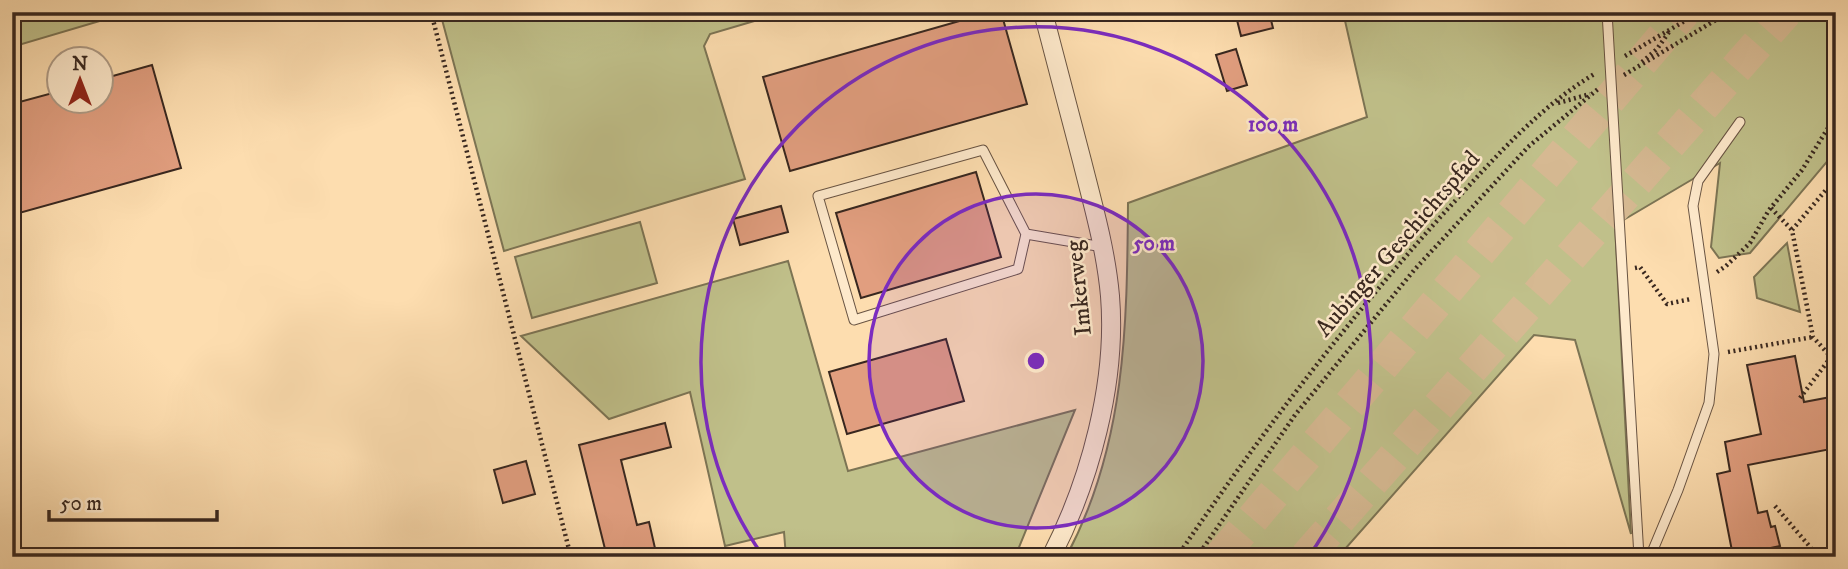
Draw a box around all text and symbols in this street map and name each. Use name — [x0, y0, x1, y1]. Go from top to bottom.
north arrow — [46, 46, 116, 116]
text: N — [72, 53, 88, 76]
text: 100 m — [1248, 112, 1298, 138]
street label: Aubinger Geschichtspfad — [1309, 145, 1487, 343]
text: 50 m — [1132, 231, 1175, 257]
street label: Imkerweg — [1059, 239, 1099, 337]
centre of rings — [1024, 349, 1048, 373]
scale bar — [49, 478, 217, 522]
text: 50 m — [60, 491, 102, 517]

